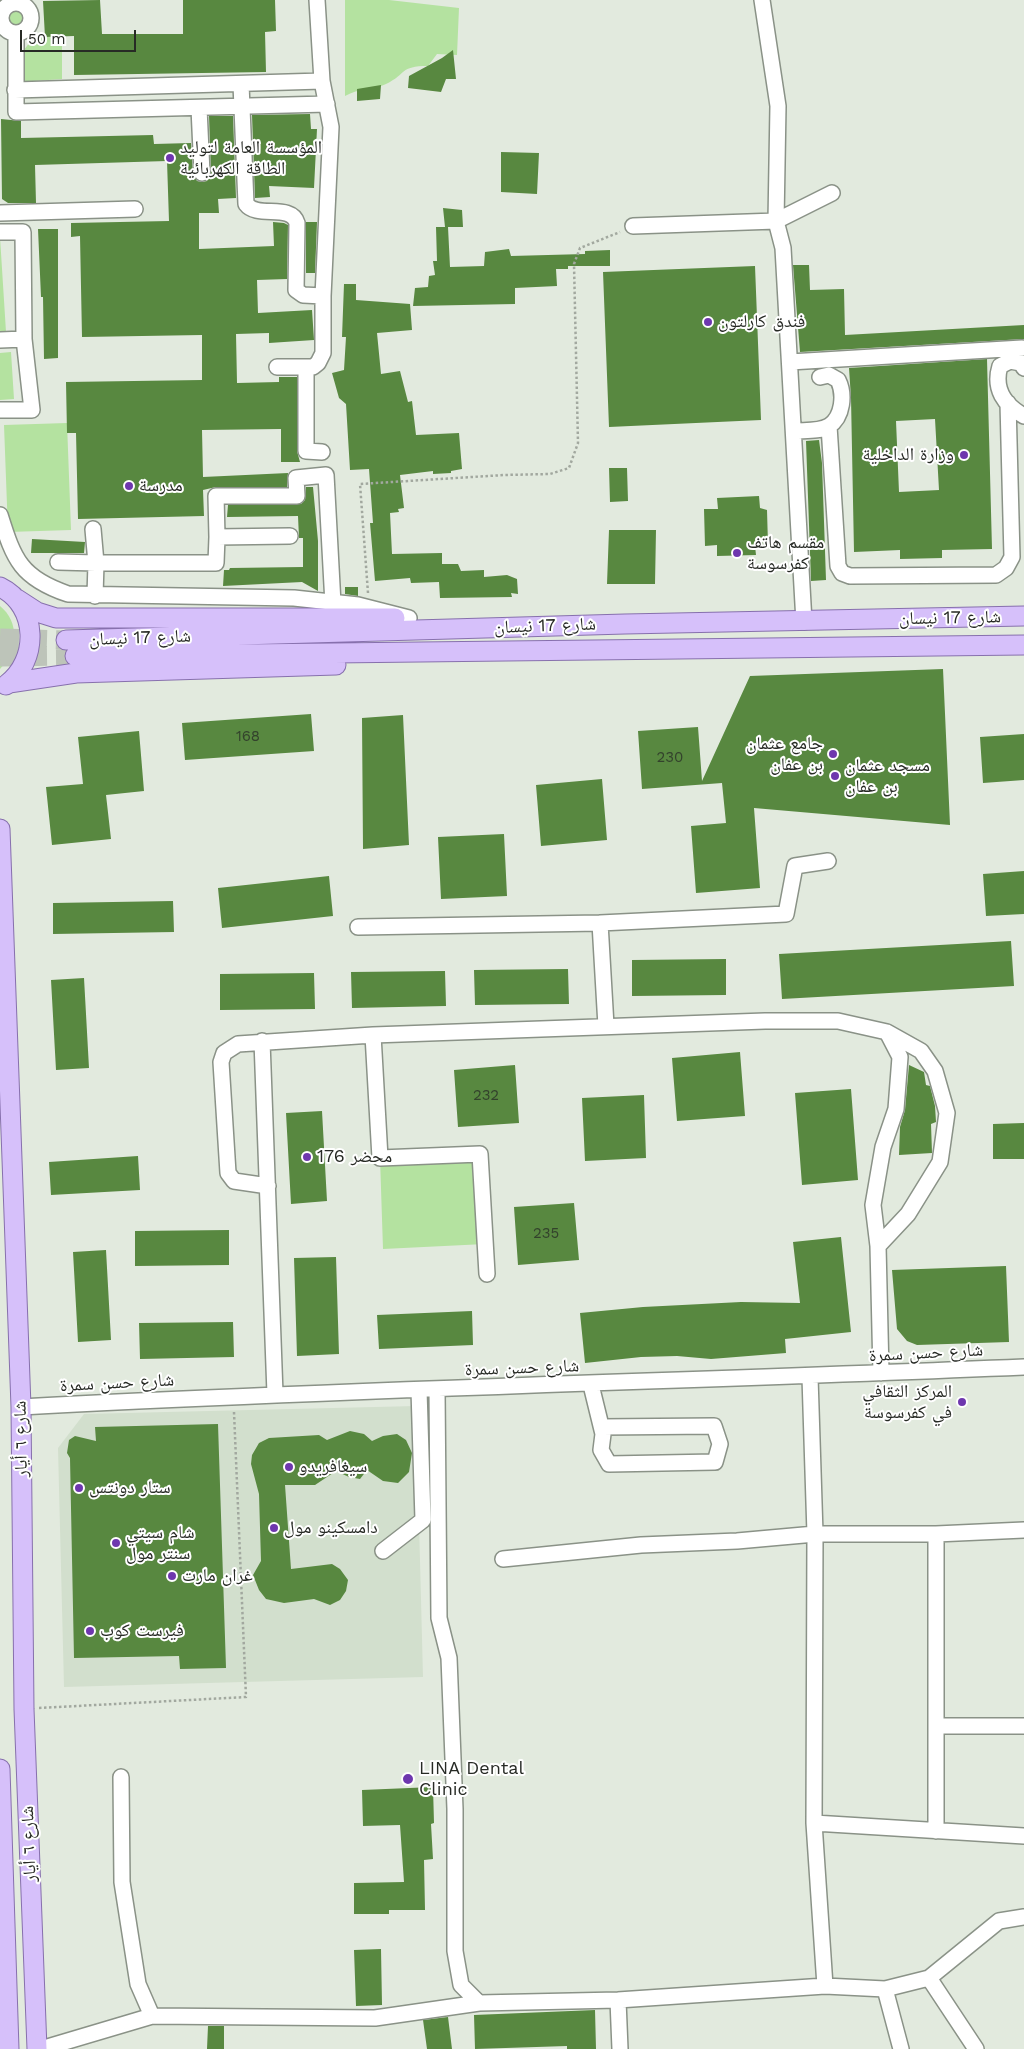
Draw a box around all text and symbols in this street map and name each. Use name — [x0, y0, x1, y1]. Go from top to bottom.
scale bar — [22, 20, 139, 52]
text: 50 m — [28, 30, 65, 48]
place label: المؤسسة العامة لتوليد الطاقة الكهربائية — [180, 137, 322, 180]
marker: المؤسسة العامة لتوليد الطاقة الكهربائية — [164, 152, 176, 164]
place label: فندق كارلتون — [718, 311, 805, 333]
marker: فندق كارلتون — [702, 316, 714, 328]
place label: وزارة الداخلية — [863, 444, 954, 466]
marker: وزارة الداخلية — [958, 449, 970, 461]
place label: مدرسة — [139, 475, 183, 497]
marker: مدرسة — [123, 480, 135, 492]
place label: مقسم هاتف كفرسوسة — [747, 532, 824, 574]
marker: مقسم هاتف كفرسوسة — [731, 547, 743, 559]
street label: شارع 17 نيسان — [899, 606, 1001, 630]
street label: شارع 17 نيسان — [494, 613, 596, 639]
street label: شارع 17 نيسان — [89, 625, 191, 651]
house number: 168 — [236, 728, 260, 746]
place label: جامع عثمان بن عفان — [746, 733, 823, 776]
marker: جامع عثمان بن عفان — [827, 748, 839, 760]
house number: 230 — [657, 749, 683, 767]
place label: مسجد عثمان بن عفان — [845, 755, 930, 798]
marker: مسجد عثمان بن عفان — [829, 770, 841, 782]
house number: 232 — [473, 1087, 499, 1105]
place label: محضر 176 — [317, 1146, 392, 1168]
marker: محضر 176 — [301, 1151, 313, 1163]
house number: 235 — [533, 1225, 559, 1243]
street label: شارع حسن سمرة — [868, 1339, 984, 1367]
street label: شارع حسن سمرة — [465, 1355, 579, 1381]
street label: شارع حسن سمرة — [59, 1369, 175, 1397]
place label: المركز الثقافي في كفرسوسة — [862, 1381, 952, 1424]
marker: المركز الثقافي في كفرسوسة — [956, 1396, 968, 1408]
street label: شارع ٦ أيار — [10, 1401, 32, 1477]
place label: سيغافريدو — [299, 1456, 367, 1478]
marker: سيغافريدو — [283, 1461, 295, 1473]
place label: ستار دونتس — [89, 1477, 171, 1499]
marker: ستار دونتس — [73, 1482, 85, 1494]
place label: دامسكينو مول — [284, 1517, 378, 1539]
place label: شام سيتي سنتر مول — [126, 1522, 195, 1565]
marker: دامسكينو مول — [268, 1522, 280, 1534]
marker: شام سيتي سنتر مول — [110, 1537, 122, 1549]
place label: غران مارت — [182, 1565, 253, 1587]
marker: غران مارت — [166, 1570, 178, 1582]
place label: فيرست كوب — [100, 1620, 184, 1642]
marker: فيرست كوب — [84, 1625, 96, 1637]
place label: LINA Dental Clinic — [419, 1758, 524, 1800]
marker: LINA Dental Clinic — [401, 1772, 415, 1786]
street label: شارع ٦ أيار — [17, 1805, 41, 1883]

